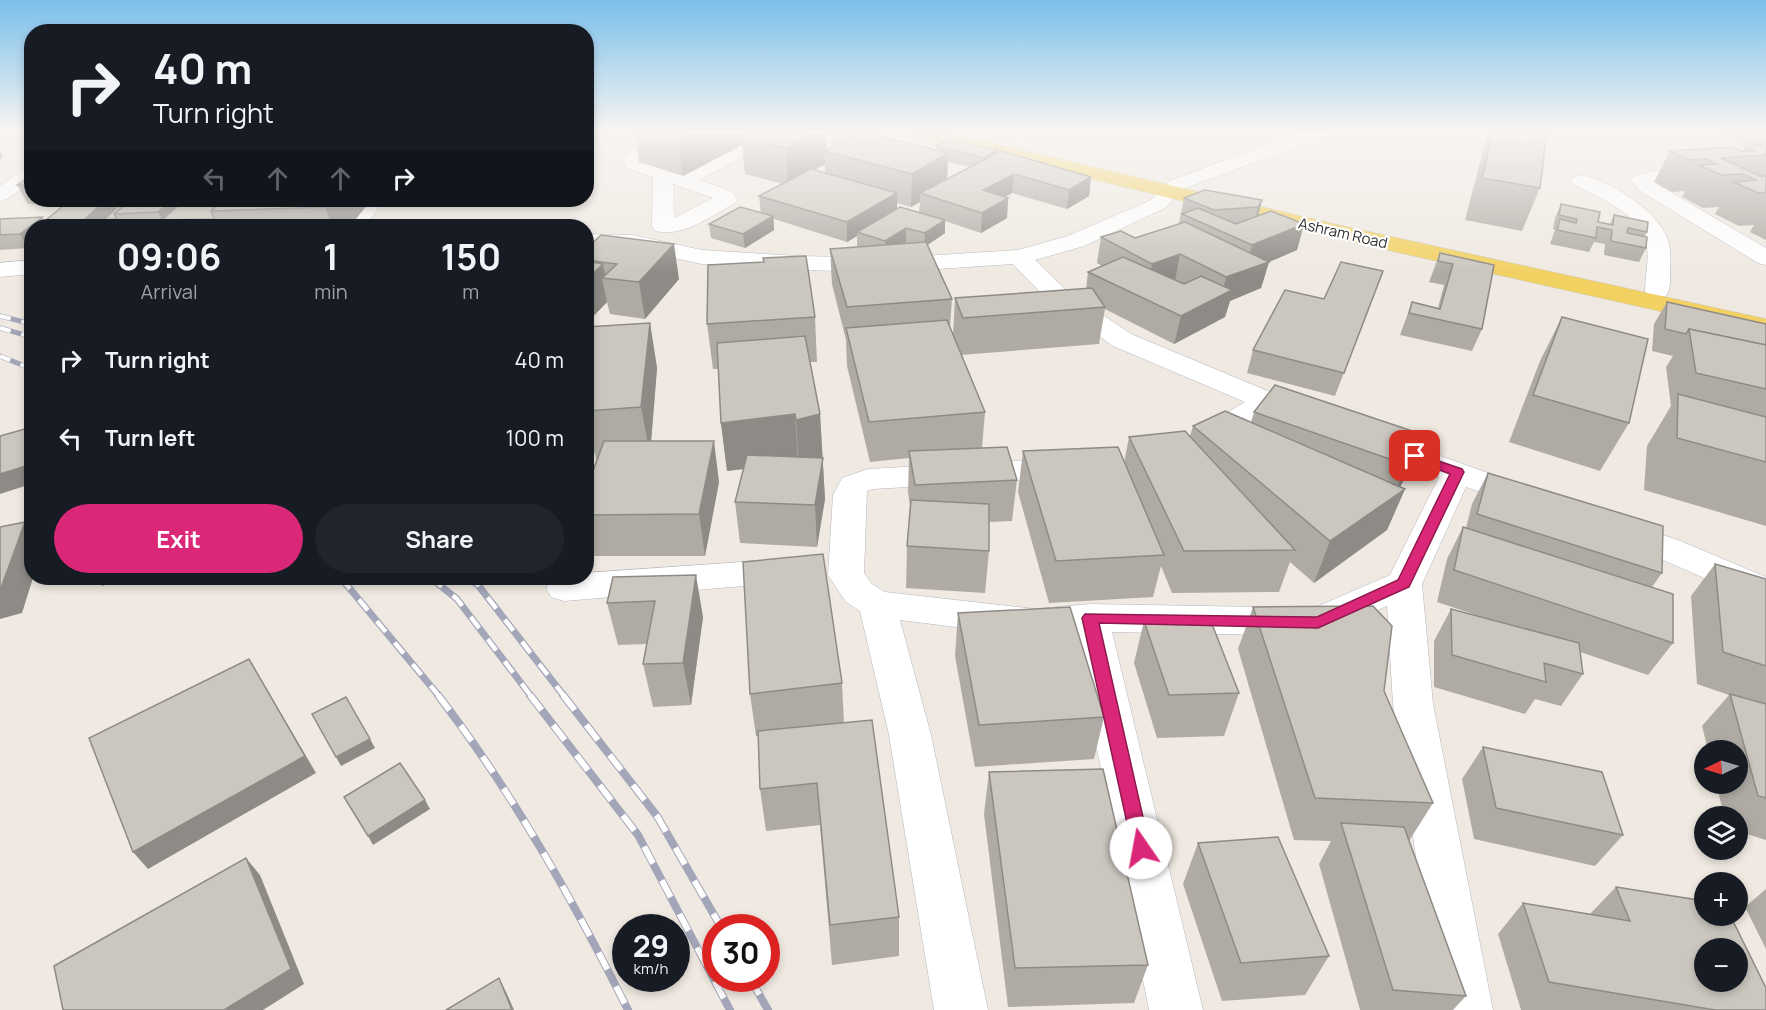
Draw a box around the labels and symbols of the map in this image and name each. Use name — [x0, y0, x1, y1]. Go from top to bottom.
street label: Ashram Road — [1296, 213, 1390, 253]
pin — [1389, 430, 1440, 481]
north arrow — [1694, 740, 1748, 794]
position arrow — [1109, 816, 1173, 880]
speed limit sign: 30 — [702, 914, 780, 992]

